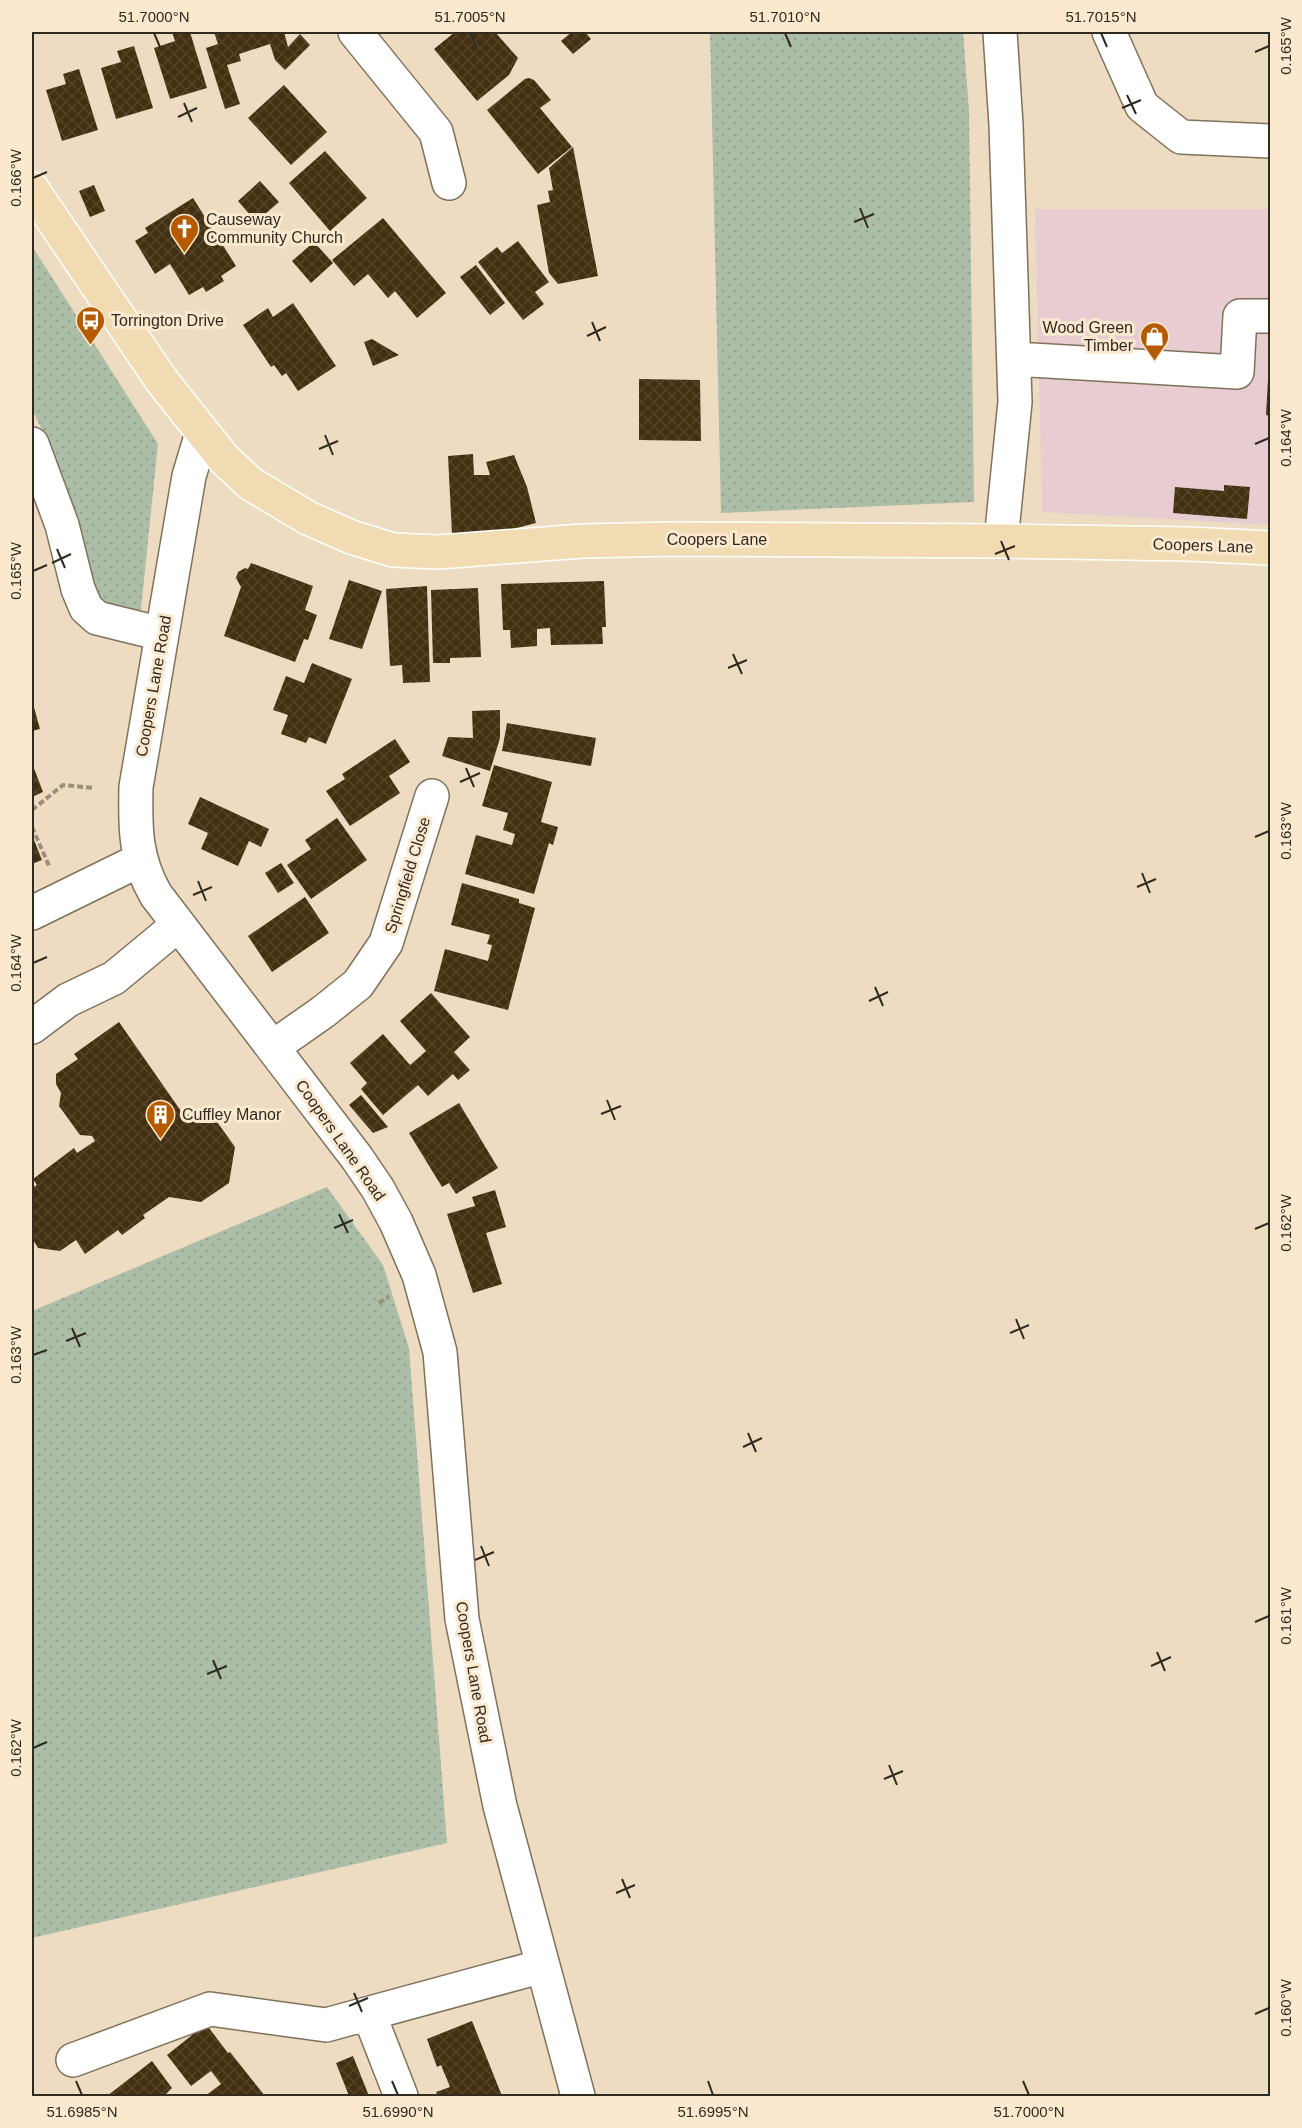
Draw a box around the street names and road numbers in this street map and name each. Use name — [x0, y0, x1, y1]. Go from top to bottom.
street label: Coopers Lane — [667, 531, 767, 548]
street label: Coopers Lane — [1152, 535, 1254, 556]
street label: Coopers Lane Road — [133, 614, 174, 758]
street label: Springfield Close — [382, 815, 433, 935]
street label: Coopers Lane Road — [293, 1077, 389, 1204]
street label: Coopers Lane Road — [453, 1600, 494, 1744]

